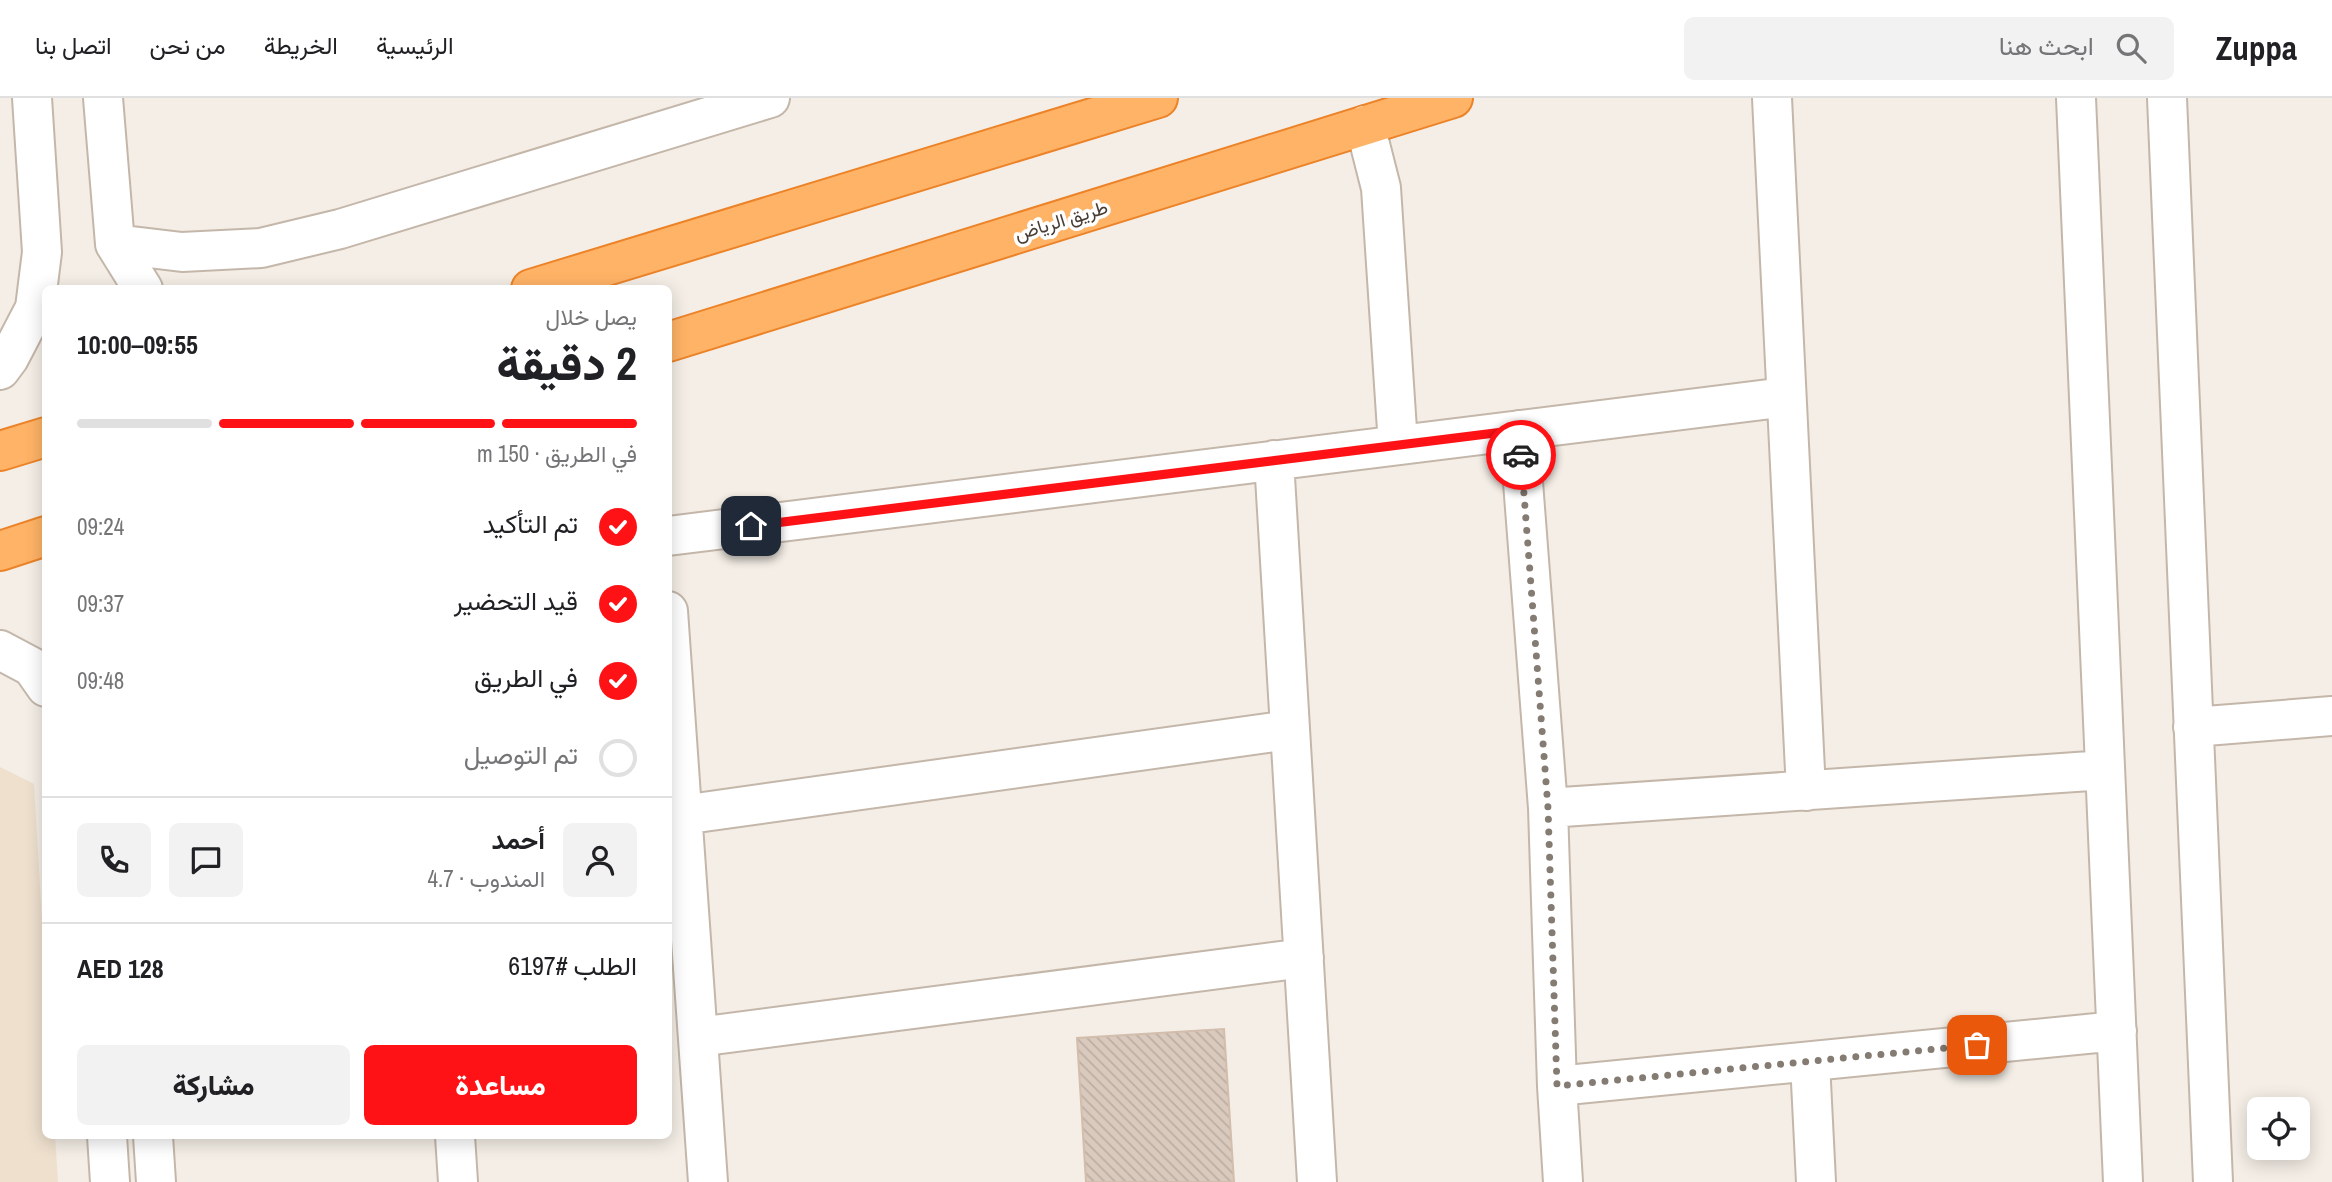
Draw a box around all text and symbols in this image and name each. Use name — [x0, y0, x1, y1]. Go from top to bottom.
search box — [1684, 17, 2174, 80]
text: Zuppa — [2216, 26, 2297, 70]
text: ابحث هنا — [1999, 28, 2094, 63]
text: اتصل بنا — [35, 29, 112, 61]
text: من نحن — [150, 29, 226, 61]
text: الخريطة — [264, 29, 338, 61]
text: الرئيسية — [376, 29, 453, 61]
icon: search — [2112, 29, 2150, 67]
street label: طريق الرياض — [1011, 193, 1111, 247]
text: يصل خلال — [545, 301, 637, 332]
text: 09:55–10:00 — [77, 327, 198, 362]
text: 2 دقيقة — [497, 332, 637, 394]
courier — [1486, 420, 1556, 490]
icon: car — [1502, 436, 1540, 474]
text: في الطريق · 150 m — [477, 438, 637, 469]
pin — [721, 496, 781, 556]
text: تم التأكيد — [483, 506, 578, 541]
icon: home — [732, 507, 770, 545]
icon: check — [599, 508, 637, 546]
text: 09:24 — [77, 511, 124, 542]
text: قيد التحضير — [454, 583, 578, 618]
icon: check — [599, 585, 637, 623]
text: 09:37 — [77, 588, 124, 619]
text: في الطريق — [474, 660, 578, 695]
icon: check — [599, 662, 637, 700]
text: 09:48 — [77, 665, 124, 696]
text: تم التوصيل — [464, 737, 578, 772]
text: أحمد — [492, 822, 545, 857]
button: phone — [77, 823, 151, 897]
button: chat — [169, 823, 243, 897]
button: person — [563, 823, 637, 897]
text: المندوب · 4.7 — [428, 863, 545, 894]
text: الطلب #6197 — [508, 948, 637, 983]
text: AED 128 — [77, 951, 164, 986]
pin — [1947, 1015, 2007, 1075]
icon: bag — [1958, 1026, 1996, 1064]
button: مشاركة — [77, 1045, 350, 1125]
button: مساعدة — [364, 1045, 637, 1125]
map controls — [2247, 1097, 2310, 1160]
button: locate — [2247, 1097, 2310, 1160]

